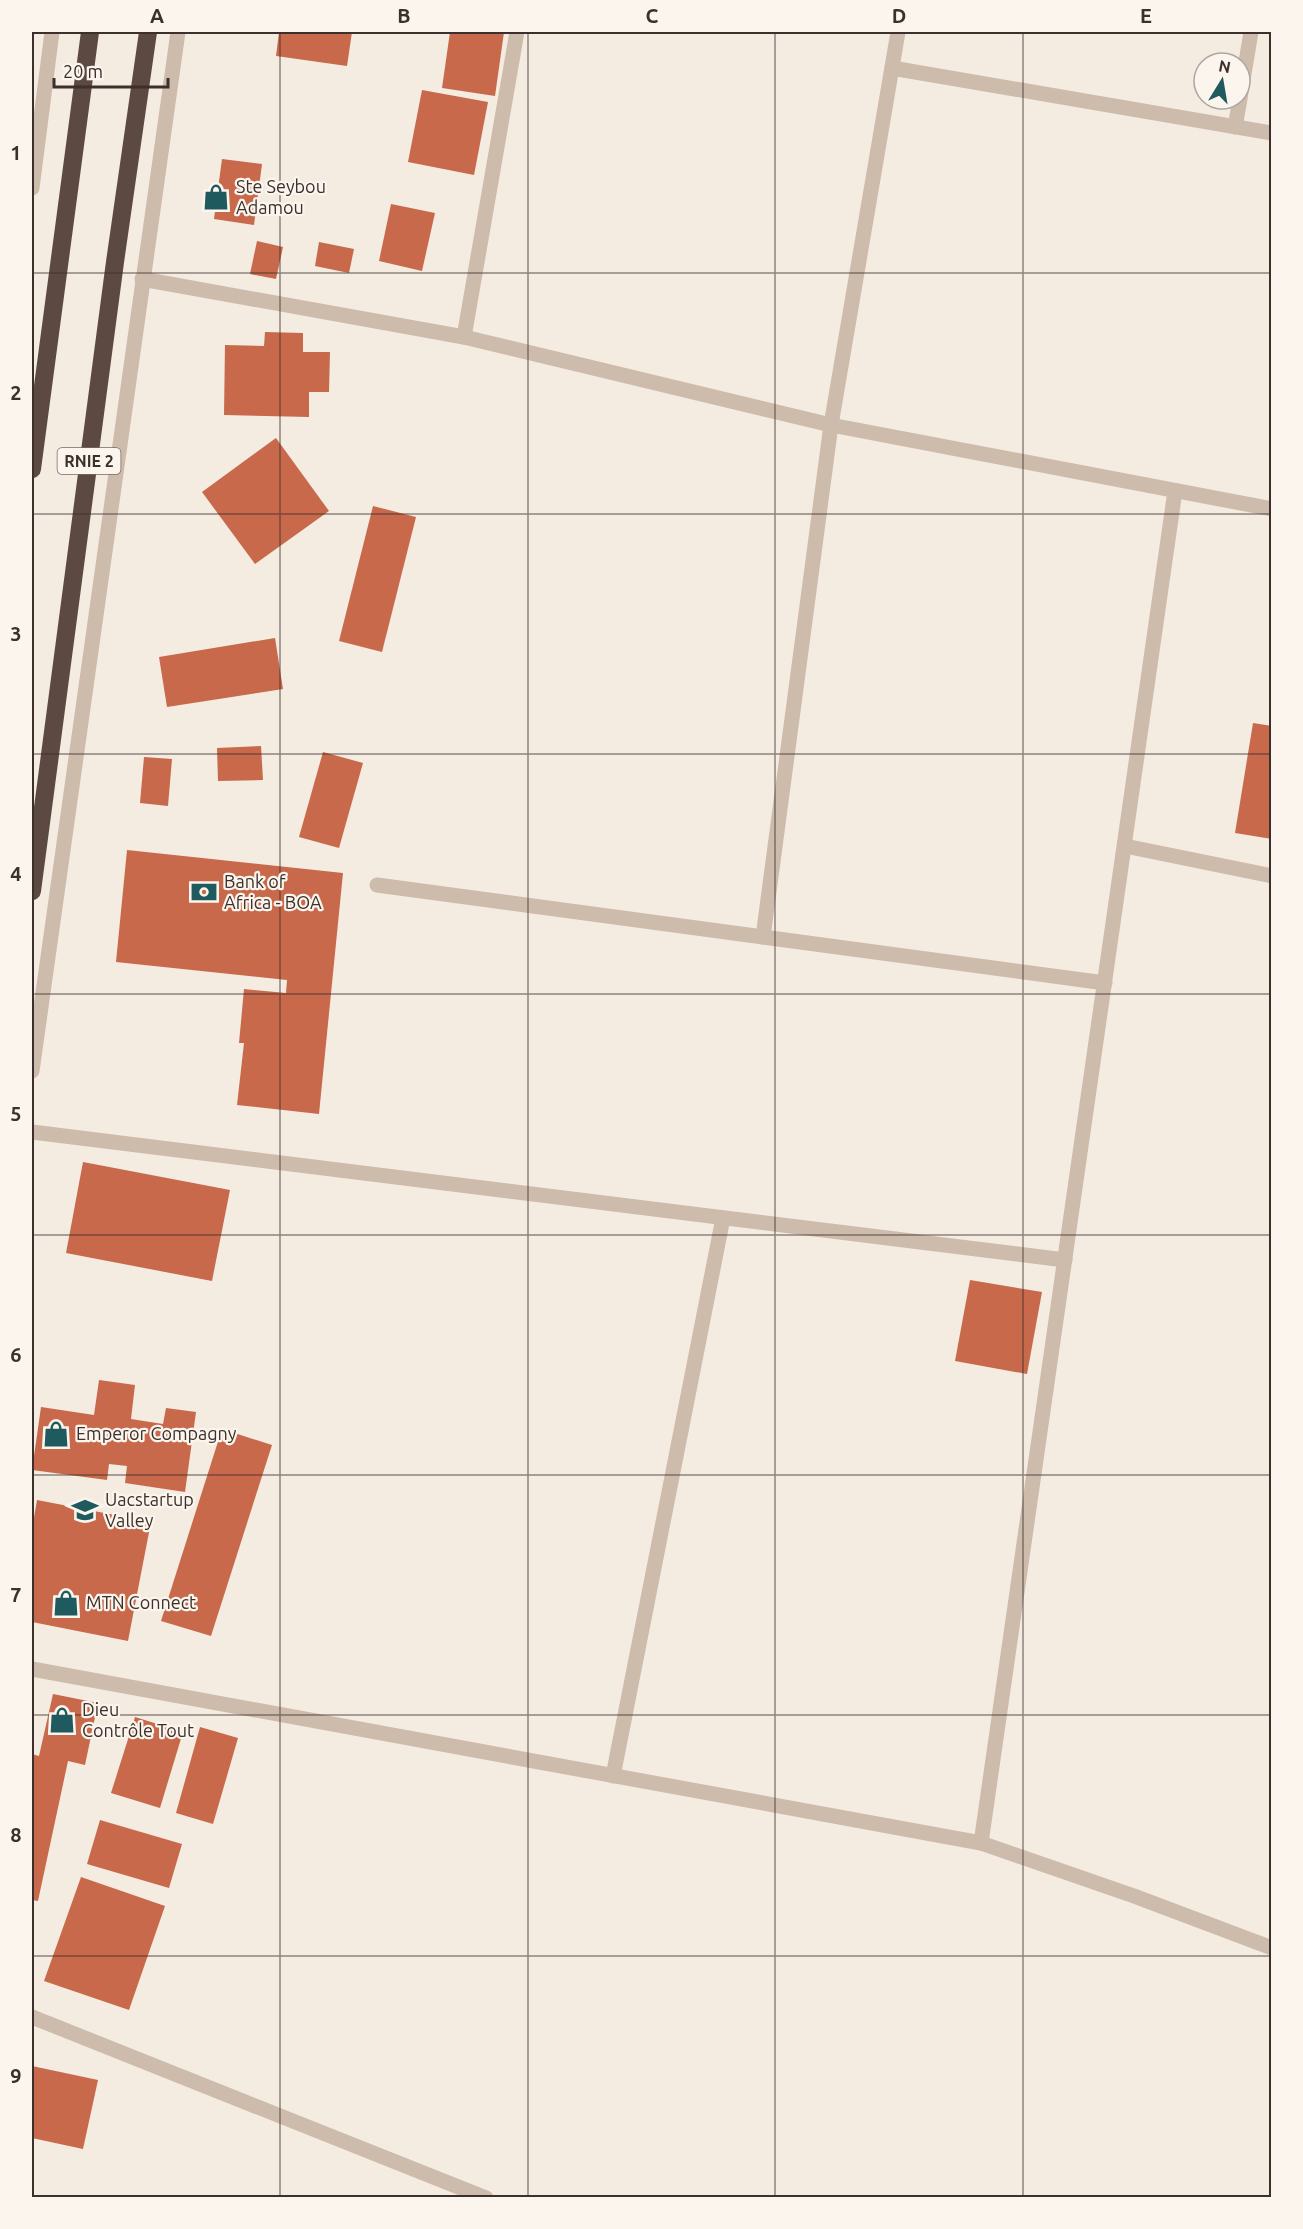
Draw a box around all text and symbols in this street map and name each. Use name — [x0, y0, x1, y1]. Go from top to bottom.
text: A — [150, 4, 164, 27]
text: B — [397, 4, 411, 27]
text: C — [646, 4, 659, 27]
text: D — [892, 4, 906, 27]
text: E — [1140, 4, 1152, 27]
scale bar — [54, 51, 168, 89]
north arrow — [1192, 51, 1252, 111]
text: N — [1217, 56, 1232, 76]
text: 20 m — [63, 61, 103, 81]
text: 1 — [10, 141, 22, 164]
place label: Ste Seybou Adamou — [236, 176, 326, 217]
shop icon: Ste Seybou Adamou — [201, 182, 231, 212]
text: 2 — [10, 381, 22, 404]
road number: RNIE 2 — [58, 448, 121, 474]
text: 3 — [10, 622, 22, 645]
text: 4 — [10, 862, 22, 885]
place label: Bank of Africa - BOA — [224, 871, 322, 912]
bank icon: Bank of Africa - BOA — [189, 877, 219, 907]
text: 5 — [10, 1102, 22, 1125]
text: 6 — [10, 1343, 22, 1366]
shop icon: Emperor Compagny — [41, 1419, 71, 1449]
place label: Emperor Compagny — [76, 1423, 237, 1443]
place label: Uacstartup Valley — [105, 1489, 194, 1530]
school or university icon: Uacstartup Valley — [70, 1495, 100, 1525]
text: 7 — [10, 1583, 22, 1606]
shop icon: MTN Connect — [51, 1588, 81, 1618]
place label: MTN Connect — [86, 1592, 196, 1612]
place label: Dieu Contrôle Tout — [82, 1699, 194, 1740]
shop icon: Dieu Contrôle Tout — [47, 1705, 77, 1735]
text: 8 — [10, 1823, 22, 1846]
text: 9 — [10, 2064, 22, 2087]

